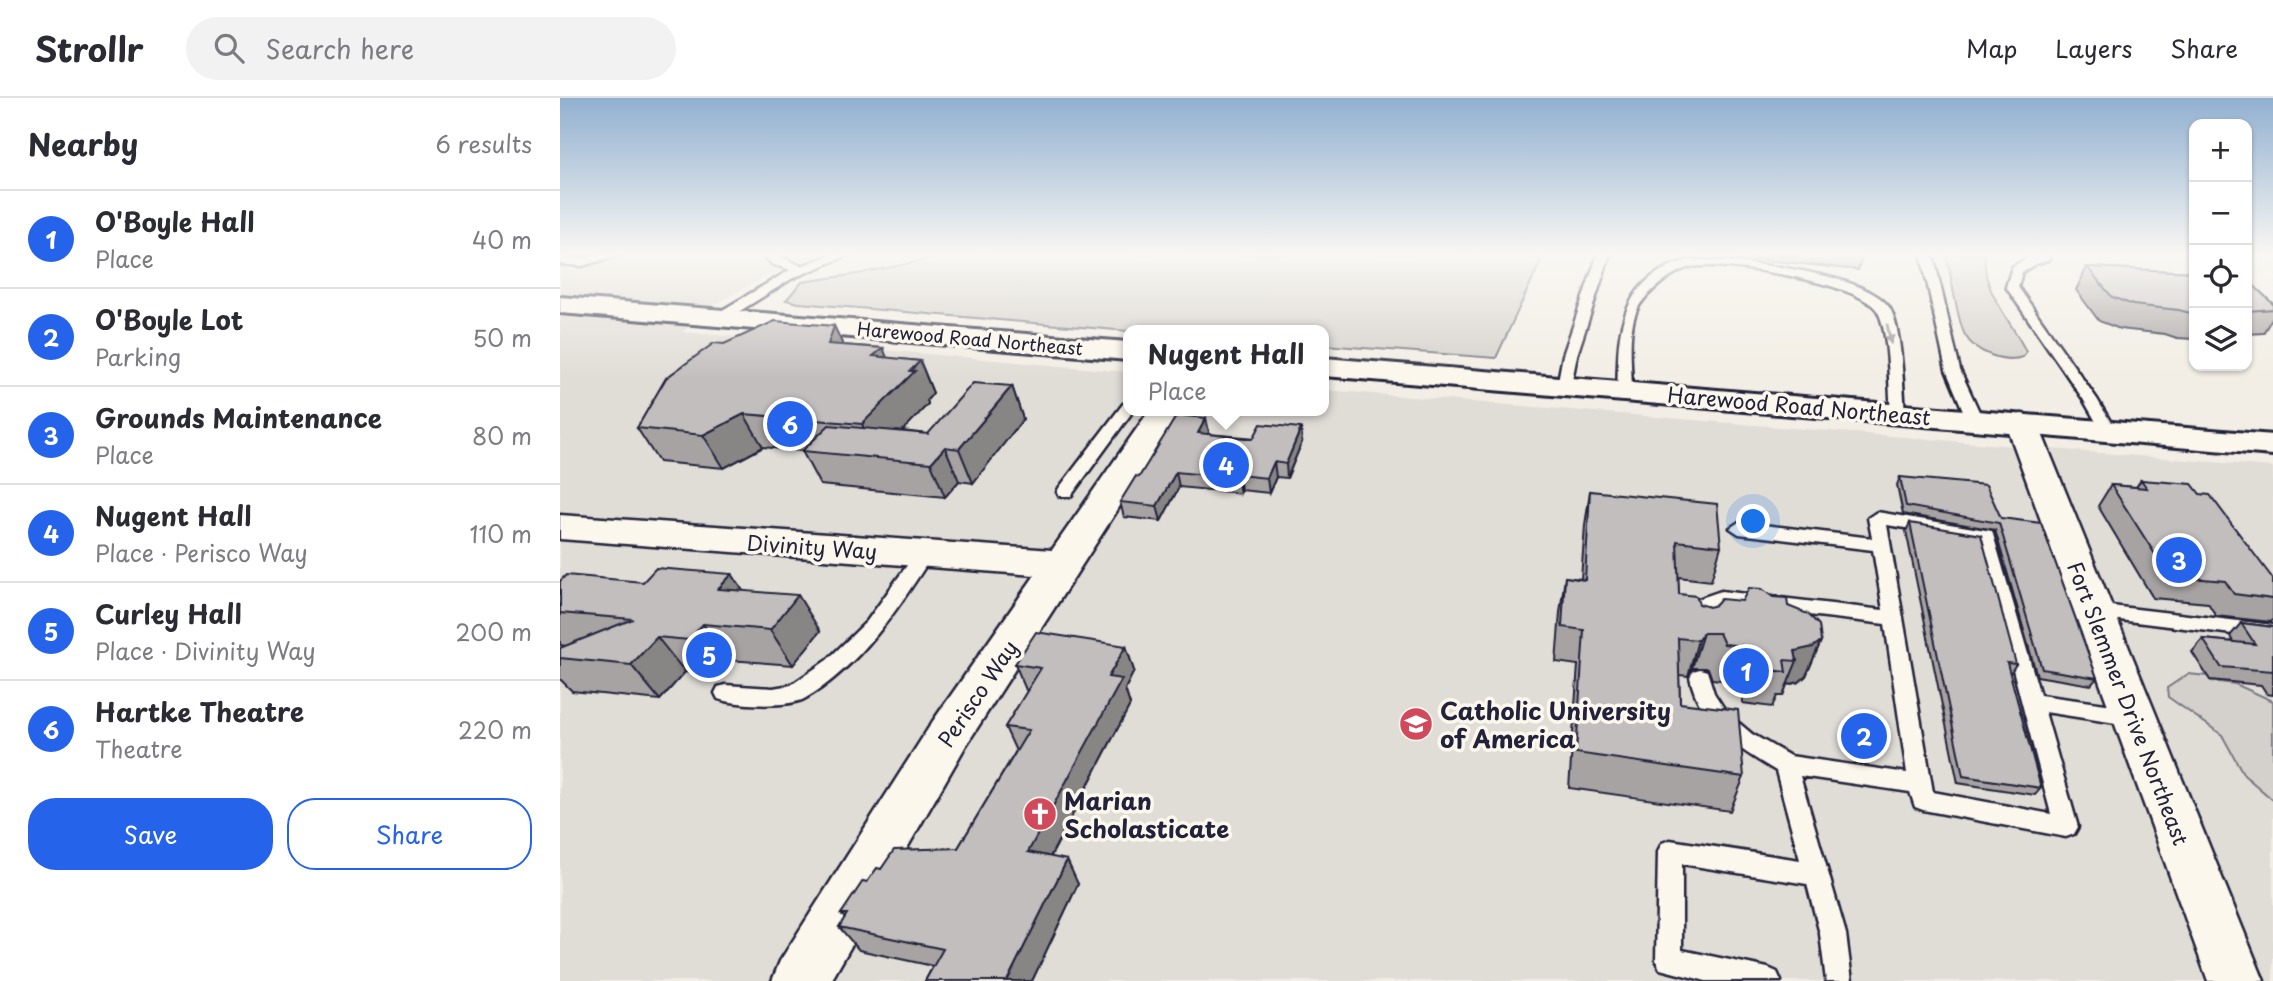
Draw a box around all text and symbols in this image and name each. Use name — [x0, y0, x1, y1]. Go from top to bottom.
search box — [186, 17, 676, 80]
text: Strollr — [35, 23, 144, 73]
icon: search — [210, 29, 248, 67]
text: Search here — [266, 29, 414, 68]
text: Map — [1966, 30, 2017, 66]
text: Layers — [2055, 30, 2132, 66]
text: Share — [2170, 30, 2238, 66]
map controls — [2189, 119, 2252, 371]
button: + — [2189, 119, 2252, 182]
text: Nearby — [28, 121, 138, 166]
text: 6 results — [436, 126, 532, 161]
button: − — [2189, 182, 2252, 245]
text: O'Boyle Hall — [95, 202, 254, 241]
text: 1 — [46, 222, 57, 257]
text: 40 m — [472, 222, 532, 257]
text: Place — [95, 241, 154, 276]
button: locate — [2189, 245, 2252, 308]
text: O'Boyle Lot — [95, 300, 243, 339]
button: layers — [2189, 308, 2252, 371]
street label: Harewood Road Northeast — [856, 315, 1084, 361]
text: 2 — [43, 320, 59, 355]
text: 50 m — [472, 320, 532, 355]
one-way arrow — [1883, 323, 1894, 345]
popup — [1123, 325, 1329, 416]
text: Nugent Hall — [1148, 334, 1304, 373]
text: Parking — [95, 339, 181, 374]
text: Place — [1148, 373, 1207, 408]
street label: Harewood Road Northeast — [1666, 378, 1932, 432]
text: Grounds Maintenance — [95, 398, 382, 437]
pin: 6 — [767, 398, 813, 450]
text: 3 — [43, 418, 59, 453]
text: 80 m — [472, 418, 532, 453]
text: Place — [95, 437, 154, 472]
pin: 4 — [1203, 439, 1249, 491]
text: Nugent Hall — [95, 496, 251, 535]
your location — [1736, 504, 1770, 538]
text: 4 — [43, 516, 59, 551]
text: 110 m — [470, 516, 532, 551]
street label: Divinity Way — [746, 525, 878, 567]
pin: 3 — [2156, 534, 2202, 586]
text: Place · Perisco Way — [95, 535, 308, 570]
street label: Fort Slemmer Drive Northeast — [2060, 557, 2198, 849]
text: Curley Hall — [95, 594, 242, 633]
text: 5 — [44, 614, 58, 649]
text: 200 m — [455, 614, 532, 649]
pin: 5 — [686, 629, 732, 681]
text: Place · Divinity Way — [95, 633, 316, 668]
street label: Perisco Way — [929, 633, 1025, 753]
pin: 1 — [1723, 645, 1769, 697]
text: Hartke Theatre — [95, 692, 304, 731]
place label: Catholic University of America — [1440, 692, 1671, 756]
school or university icon: Catholic University of America — [1397, 705, 1435, 743]
pin: 2 — [1841, 710, 1887, 762]
text: 6 — [43, 712, 59, 747]
text: 220 m — [458, 712, 532, 747]
text: Theatre — [95, 731, 182, 766]
place label: Marian Scholasticate — [1064, 782, 1229, 846]
church icon: Marian Scholasticate — [1021, 795, 1059, 833]
button: Save — [28, 798, 273, 870]
button: Share — [287, 798, 532, 870]

